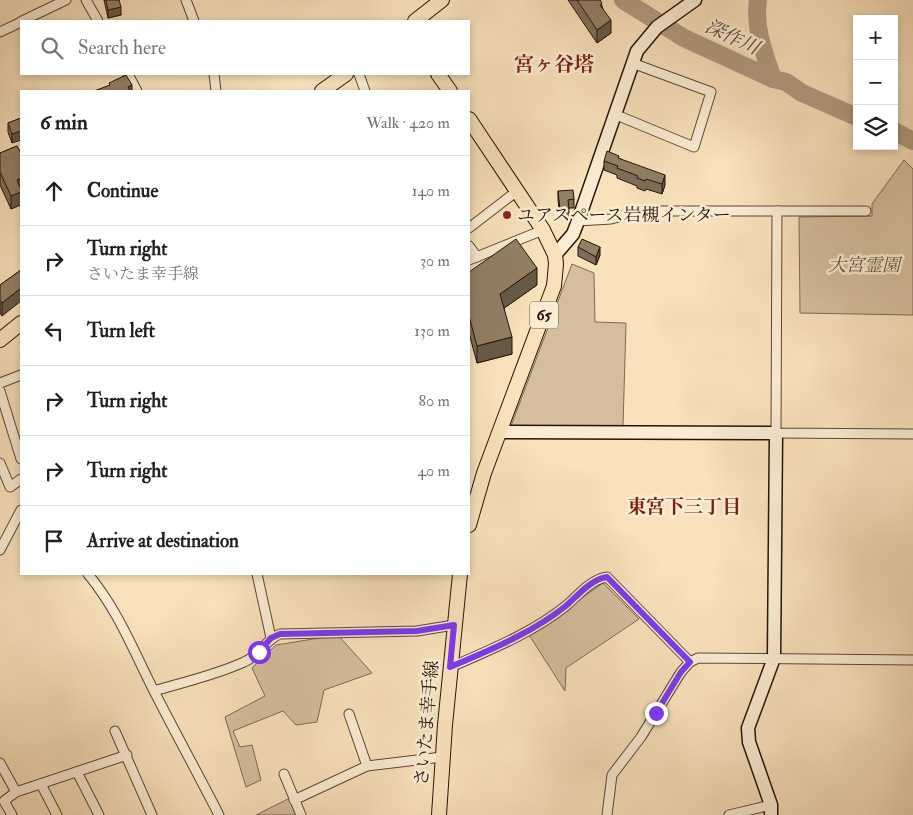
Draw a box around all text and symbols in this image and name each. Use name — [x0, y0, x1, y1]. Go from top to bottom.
water label: 深作川 — [701, 14, 765, 61]
map controls — [853, 15, 898, 150]
button: + — [853, 15, 898, 60]
search box — [20, 20, 470, 75]
icon: search — [38, 34, 66, 62]
text: Search here — [78, 36, 166, 60]
district label: 宮ヶ谷塔 — [514, 52, 594, 77]
button: − — [853, 60, 898, 105]
button: layers — [853, 105, 898, 150]
text: 6 min — [40, 109, 88, 136]
text: Walk · 420 m — [366, 113, 450, 133]
icon: ahead — [40, 177, 68, 205]
text: Continue — [87, 179, 158, 203]
text: 140 m — [412, 181, 450, 201]
place label: ユアスペース岩槻インター — [517, 204, 731, 227]
marker: ユアスペース岩槻インター — [501, 209, 513, 221]
text: Turn right — [87, 237, 167, 261]
icon: right — [40, 247, 68, 275]
text: 30 m — [420, 251, 450, 271]
park label: 大宮霊園 — [828, 254, 903, 277]
text: さいたま幸手線 — [87, 264, 199, 284]
road number: 65 — [530, 302, 558, 328]
icon: left — [40, 317, 68, 345]
text: Turn left — [87, 319, 155, 343]
text: 130 m — [414, 321, 450, 341]
icon: right — [40, 387, 68, 415]
text: Turn right — [87, 389, 167, 413]
text: 80 m — [419, 391, 450, 411]
icon: right — [40, 457, 68, 485]
text: Turn right — [87, 459, 167, 483]
text: 40 m — [417, 461, 450, 481]
district label: 東宮下三丁目 — [627, 495, 741, 519]
icon: arrive — [40, 527, 68, 555]
text: Arrive at destination — [87, 529, 239, 553]
route start — [248, 641, 271, 664]
street label: さいたま幸手線 — [410, 659, 444, 787]
route end — [645, 702, 668, 725]

